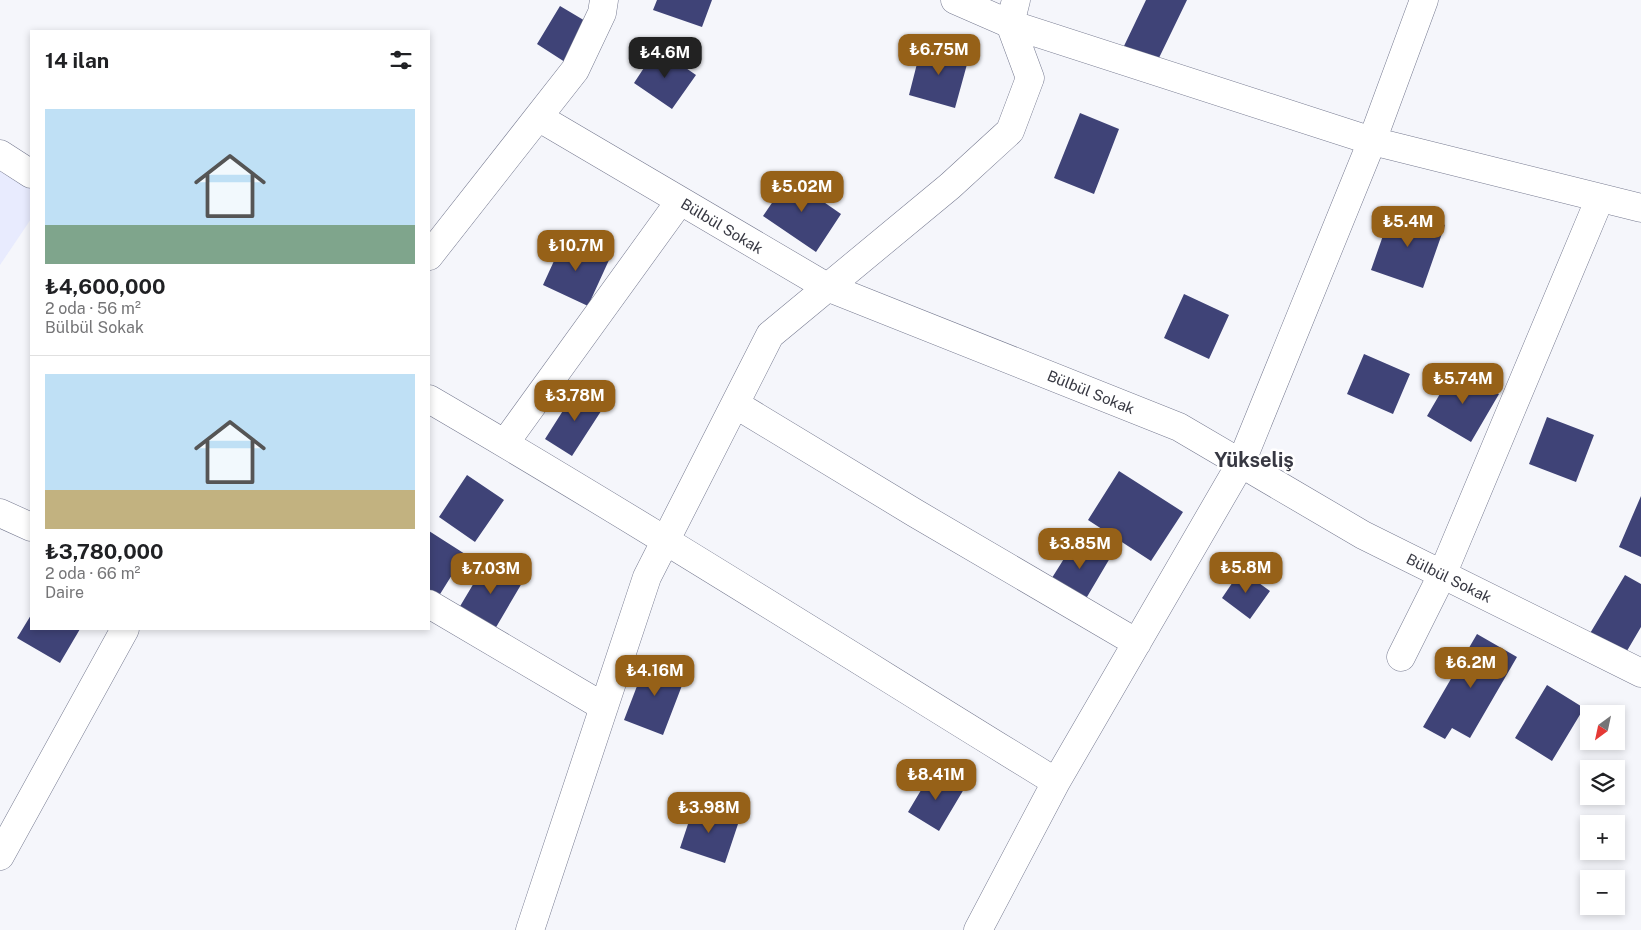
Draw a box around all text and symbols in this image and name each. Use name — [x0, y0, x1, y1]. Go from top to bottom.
pin: ₺6.75M — [898, 34, 980, 76]
pin: ₺4.6M — [630, 36, 700, 79]
text: ₺6.75M — [909, 40, 969, 59]
text: ₺4.6M — [640, 43, 690, 62]
icon: filters — [387, 46, 415, 74]
text: 14 ilan — [45, 48, 109, 73]
icon: home — [185, 141, 275, 231]
pin: ₺5.02M — [761, 170, 843, 213]
text: ₺5.02M — [772, 177, 832, 196]
street label: Bülbül Sokak — [678, 195, 766, 257]
pin: ₺5.4M — [1373, 206, 1443, 248]
text: ₺5.4M — [1383, 212, 1433, 231]
pin: ₺10.7M — [535, 230, 617, 272]
text: ₺10.7M — [548, 236, 604, 255]
text: ₺4,600,000 — [45, 274, 165, 299]
text: 2 oda · 56 m² — [45, 299, 141, 318]
text: Bülbül Sokak — [45, 318, 144, 337]
pin: ₺5.74M — [1422, 362, 1504, 405]
street label: Bülbül Sokak — [1045, 367, 1137, 417]
text: ₺5.74M — [1433, 369, 1493, 388]
pin: ₺3.78M — [534, 380, 616, 422]
text: ₺3.78M — [545, 386, 605, 405]
icon: home — [185, 407, 275, 497]
district label: Yükseliş — [1214, 448, 1294, 472]
pin: ₺3.85M — [1039, 528, 1121, 570]
text: ₺3.85M — [1049, 534, 1111, 553]
text: ₺3,780,000 — [45, 539, 164, 564]
street label: Bülbül Sokak — [1404, 550, 1494, 606]
pin: ₺7.03M — [450, 552, 532, 595]
pin: ₺5.8M — [1211, 552, 1281, 594]
text: ₺5.8M — [1220, 558, 1272, 577]
text: ₺7.03M — [462, 559, 520, 578]
text: 2 oda · 66 m² — [45, 564, 140, 583]
text: Daire — [45, 583, 84, 602]
pin: ₺6.2M — [1436, 646, 1506, 689]
text: ₺6.2M — [1446, 653, 1496, 672]
pin: ₺4.16M — [614, 654, 696, 697]
text: ₺4.16M — [626, 661, 684, 680]
north arrow — [1580, 705, 1625, 750]
map controls — [1580, 705, 1625, 915]
pin: ₺8.41M — [895, 758, 977, 801]
button: layers — [1580, 760, 1625, 805]
text: ₺8.41M — [907, 765, 965, 784]
pin: ₺3.98M — [668, 792, 750, 834]
text: ₺3.98M — [678, 798, 740, 817]
button: + — [1580, 815, 1625, 860]
button: − — [1580, 870, 1625, 915]

